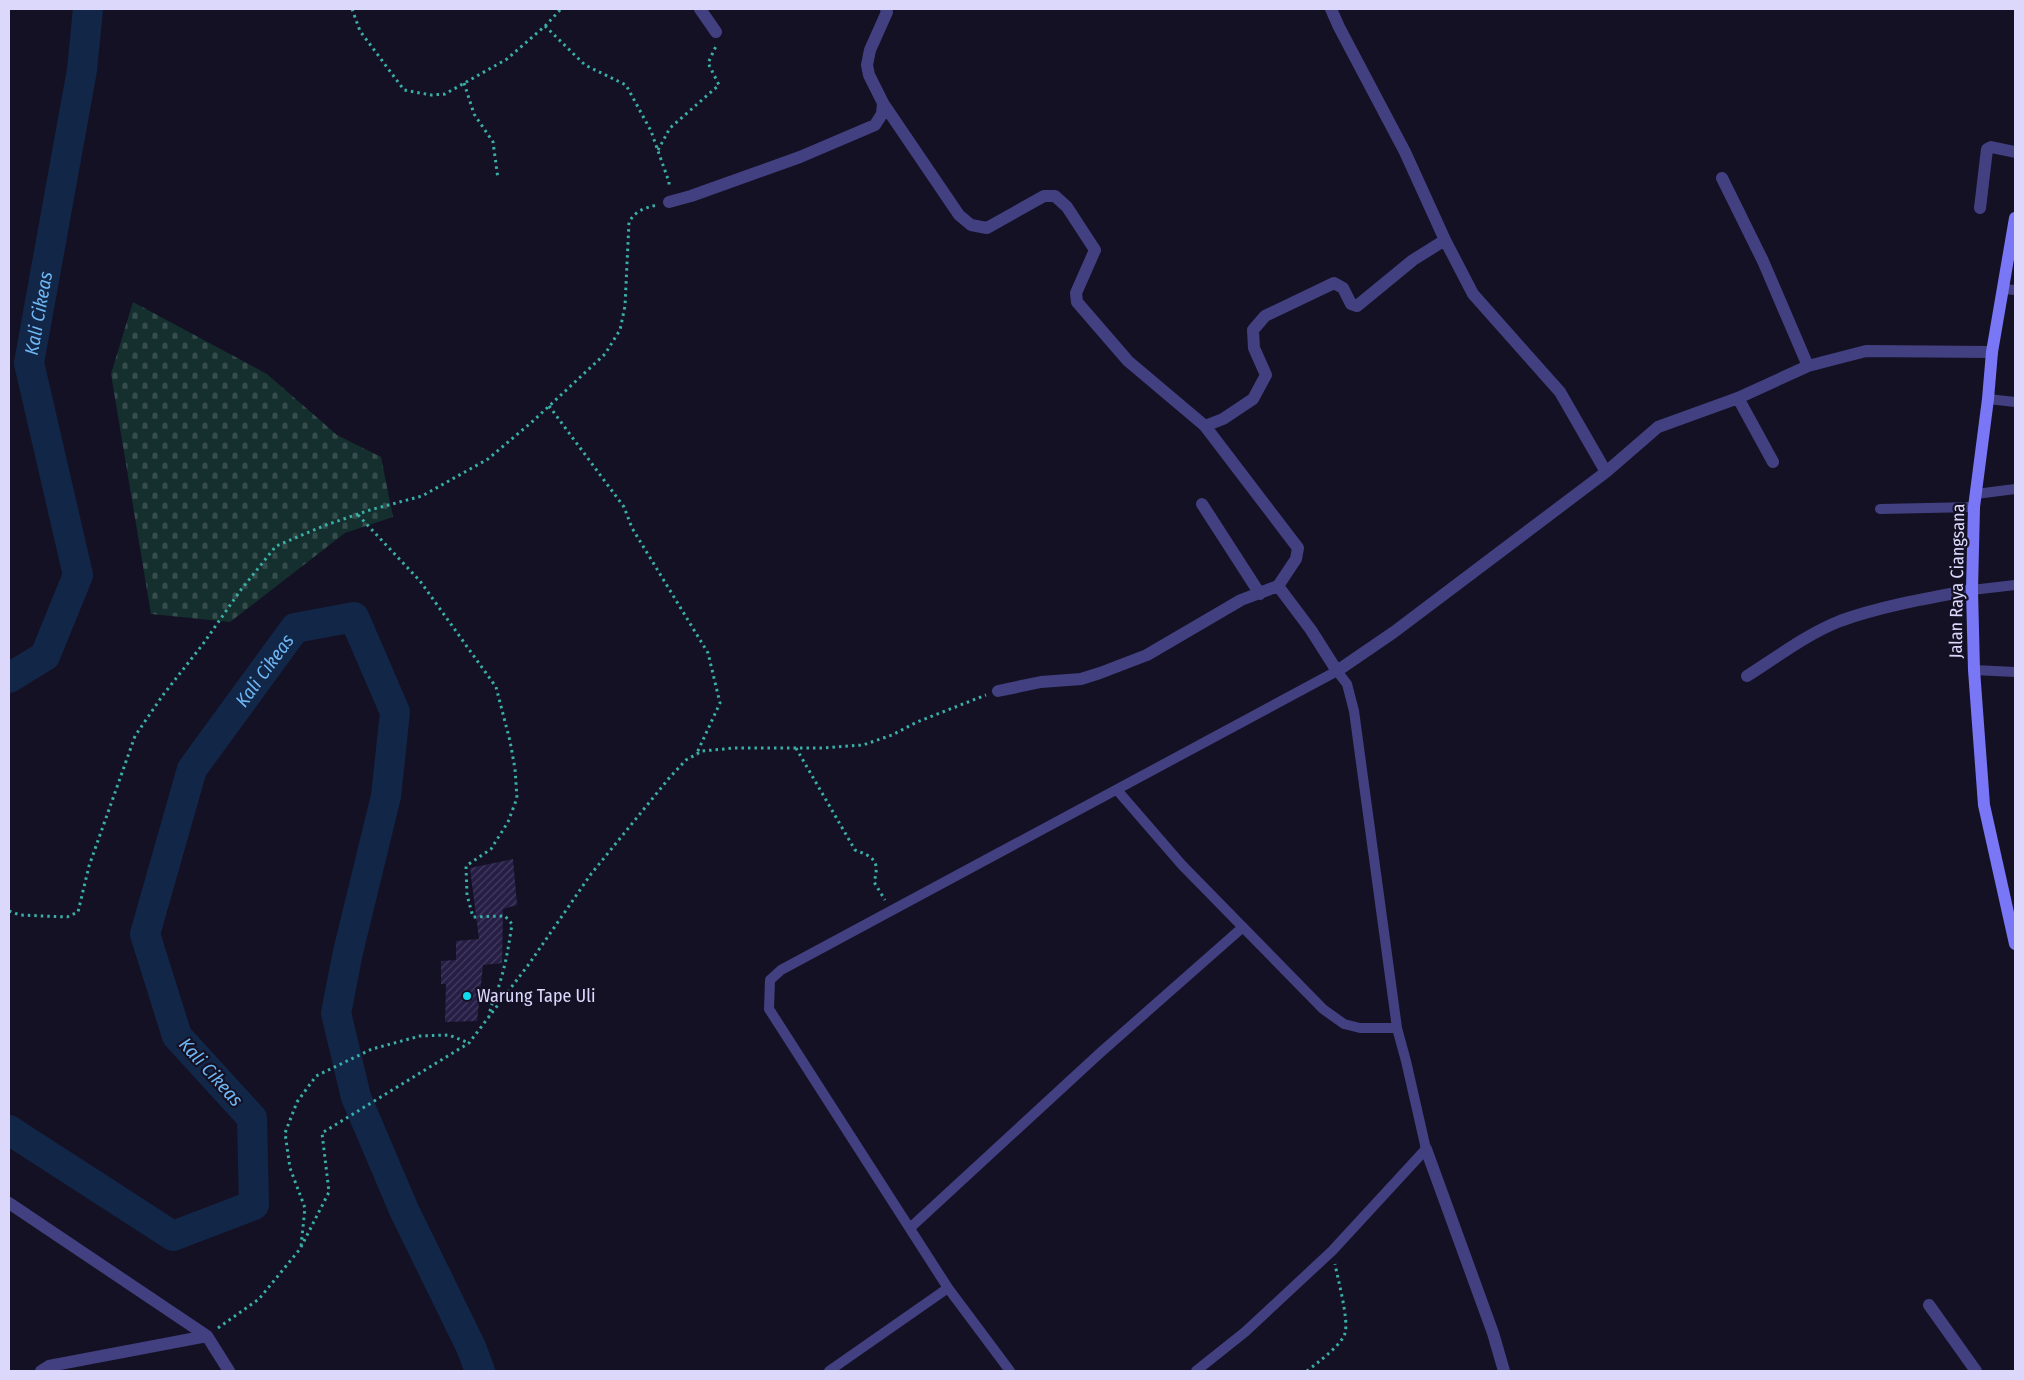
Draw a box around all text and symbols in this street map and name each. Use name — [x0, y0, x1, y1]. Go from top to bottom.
water label: Kali Cikeas — [19, 269, 57, 357]
street label: Jalan Raya Ciangsana — [1945, 503, 1969, 659]
water label: Kali Cikeas — [230, 629, 298, 711]
place label: Warung Tape Uli — [477, 985, 595, 1007]
marker: Warung Tape Uli — [461, 990, 473, 1002]
water label: Kali Cikeas — [174, 1033, 248, 1111]

